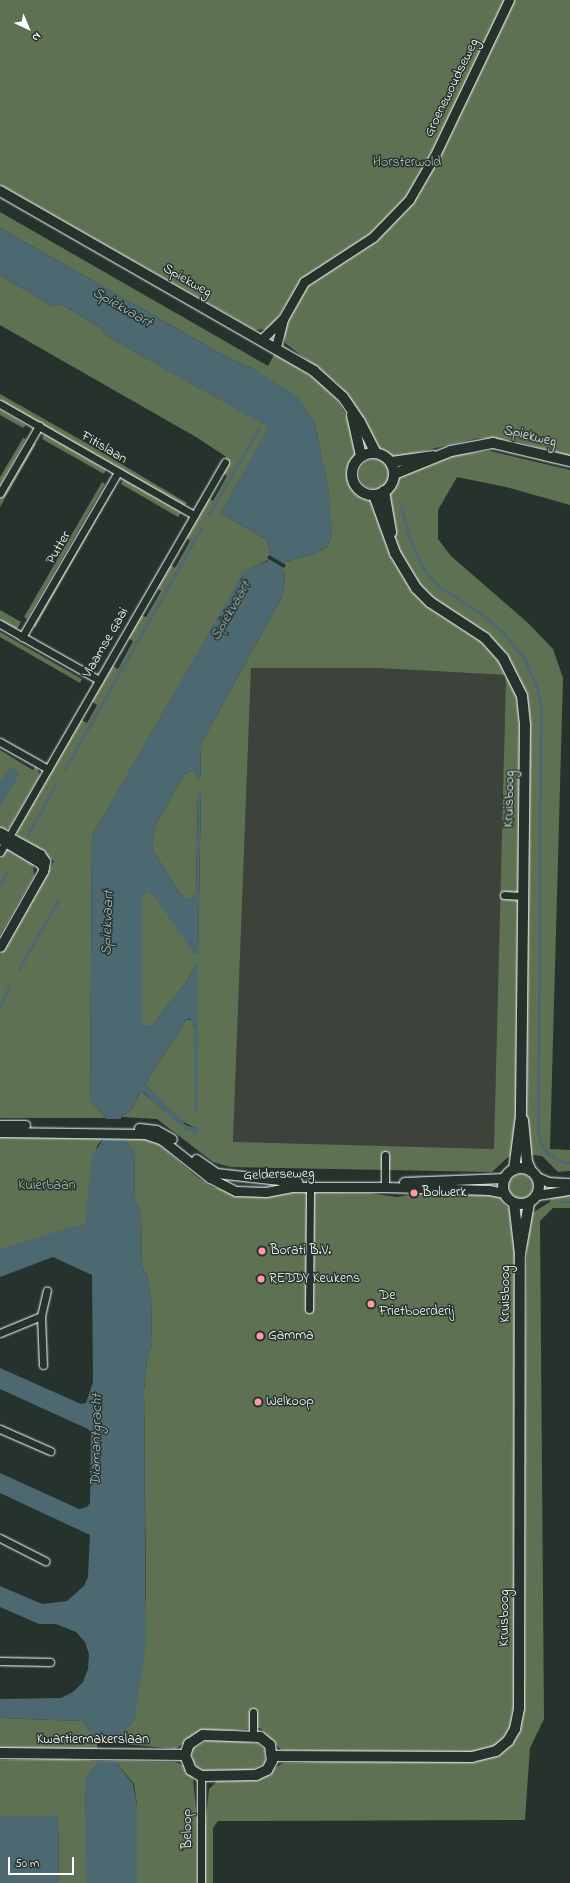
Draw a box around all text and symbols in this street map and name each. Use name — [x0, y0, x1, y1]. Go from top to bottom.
north arrow — [8, 8, 48, 48]
text: N — [28, 28, 45, 45]
street label: Groenewoudseweg — [421, 36, 483, 140]
park label: Horsterwold — [373, 155, 441, 171]
street label: Spiekweg — [160, 260, 214, 302]
water label: Spiekvaart — [89, 284, 155, 332]
street label: Spiekweg — [502, 423, 558, 451]
street label: Fitislaan — [78, 428, 130, 468]
street label: Putter — [43, 529, 75, 567]
water label: Spiekvaart — [207, 578, 255, 644]
street label: Vlaamse Gaai — [79, 605, 133, 681]
street label: Kruisboog — [501, 770, 519, 828]
water label: Spiekvaart — [98, 890, 118, 956]
street label: Gelderseweg — [243, 1165, 315, 1185]
park label: Kuierbaan — [18, 1178, 76, 1194]
place label: Bolwerk — [422, 1185, 467, 1201]
marker: Bolwerk — [409, 1188, 419, 1198]
place label: Borati B.V. — [270, 1243, 331, 1259]
marker: Borati B.V. — [257, 1246, 267, 1256]
street label: Kruisboog — [498, 1266, 514, 1322]
place label: REDDY Keukens — [269, 1271, 360, 1287]
marker: REDDY Keukens — [256, 1274, 266, 1284]
place label: De Frietboerderij — [379, 1288, 454, 1320]
marker: De Frietboerderij — [366, 1299, 376, 1309]
place label: Gamma — [268, 1328, 314, 1344]
marker: Gamma — [255, 1331, 265, 1341]
water label: Diamantgracht — [87, 1394, 107, 1486]
place label: Welkoop — [266, 1394, 314, 1410]
marker: Welkoop — [253, 1397, 263, 1407]
street label: Kruisboog — [497, 1590, 513, 1646]
street label: Kwartiermakerslaan — [37, 1732, 149, 1748]
street label: Beloop — [180, 1809, 196, 1849]
scale bar — [10, 1849, 76, 1875]
text: 50 m — [15, 1855, 39, 1873]

